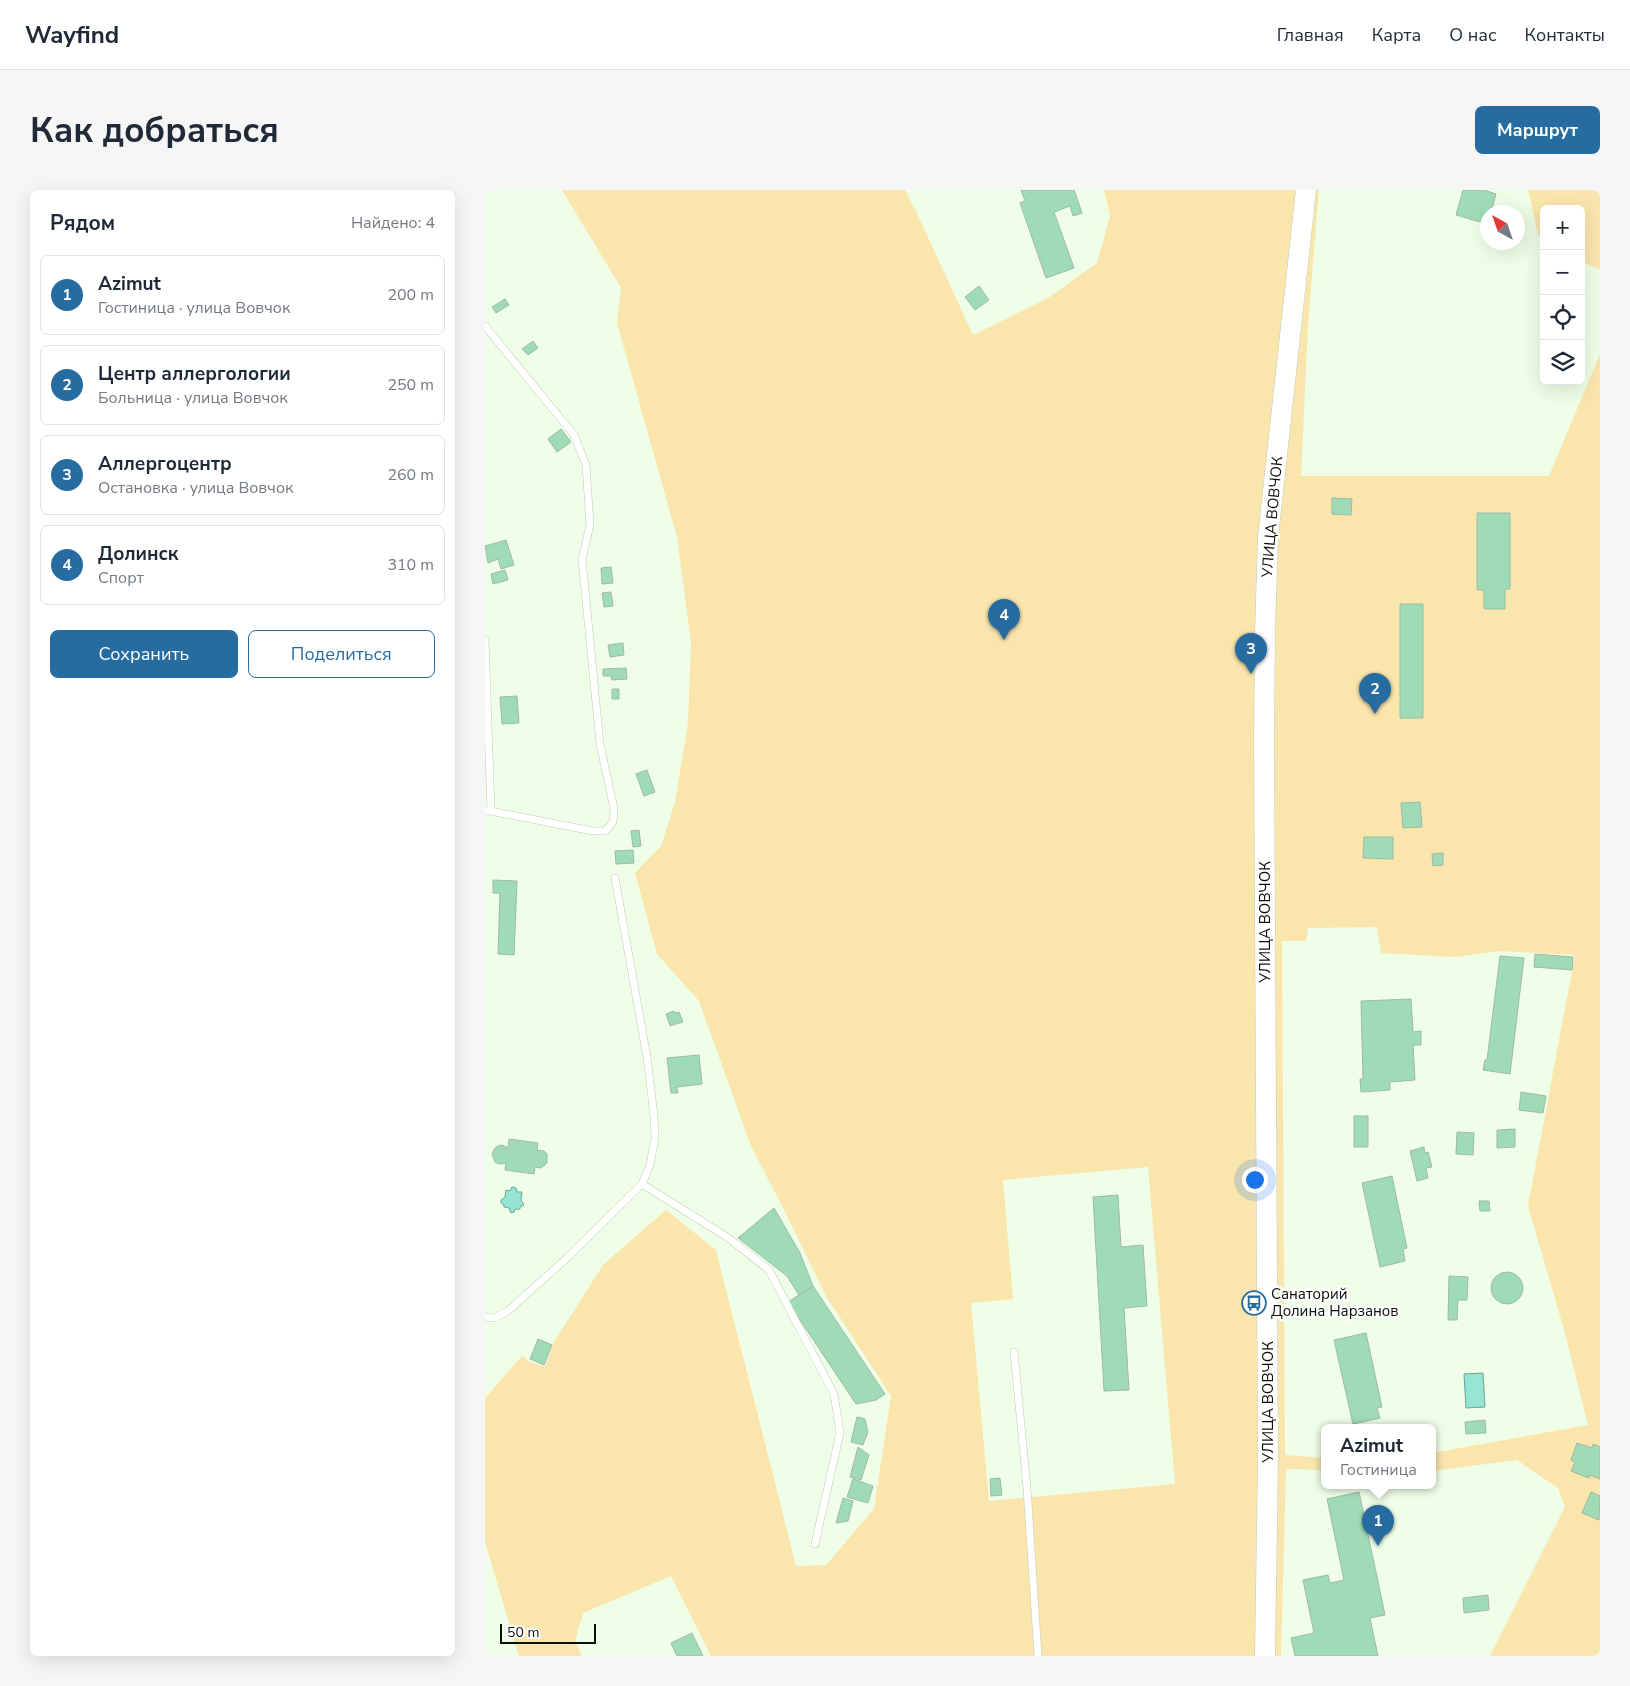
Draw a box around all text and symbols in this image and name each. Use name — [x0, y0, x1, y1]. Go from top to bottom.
text: Wayfind — [25, 19, 119, 51]
text: Главная — [1277, 23, 1344, 47]
text: Карта — [1372, 23, 1421, 47]
text: О нас — [1449, 23, 1497, 47]
text: Контакты — [1525, 23, 1605, 47]
button: Маршрут — [1475, 106, 1600, 154]
text: Как добраться — [30, 107, 279, 154]
north arrow — [1480, 205, 1525, 250]
map controls — [1540, 205, 1585, 385]
button: + — [1540, 205, 1585, 250]
text: Рядом — [50, 209, 115, 237]
text: Найдено: 4 — [351, 212, 435, 234]
button: − — [1540, 250, 1585, 295]
text: Azimut — [98, 271, 161, 297]
text: 1 — [62, 284, 72, 306]
text: 200 m — [387, 284, 434, 306]
button: locate — [1540, 295, 1585, 340]
text: Гостиница · улица Вовчок — [98, 297, 290, 319]
button: layers — [1540, 340, 1585, 385]
text: Центр аллергологии — [98, 361, 291, 387]
text: 2 — [62, 374, 72, 396]
text: 250 m — [387, 374, 434, 396]
text: Больница · улица Вовчок — [98, 387, 288, 409]
text: Аллергоцентр — [98, 451, 232, 477]
street label: УЛИЦА ВОВЧОК — [1257, 455, 1287, 579]
text: 3 — [62, 464, 72, 486]
text: 260 m — [387, 464, 434, 486]
text: Остановка · улица Вовчок — [98, 477, 293, 499]
text: Долинск — [98, 541, 178, 567]
text: 4 — [62, 554, 72, 576]
text: 310 m — [387, 554, 434, 576]
text: Спорт — [98, 567, 144, 589]
pin: 4 — [988, 599, 1020, 640]
button: Сохранить — [50, 630, 238, 678]
button: Поделиться — [248, 630, 435, 678]
pin: 3 — [1235, 633, 1267, 674]
pin: 2 — [1359, 673, 1391, 714]
street label: УЛИЦА ВОВЧОК — [1255, 861, 1275, 984]
your location — [1242, 1167, 1268, 1193]
place label: Санаторий Долина Нарзанов — [1271, 1284, 1399, 1321]
bus stop icon: Санаторий Долина Нарзанов — [1241, 1290, 1267, 1316]
street label: УЛИЦА ВОВЧОК — [1258, 1341, 1278, 1464]
popup — [1321, 1424, 1436, 1489]
text: Azimut — [1340, 1433, 1403, 1459]
text: Гостиница — [1340, 1459, 1417, 1481]
pin: 1 — [1362, 1505, 1394, 1546]
scale bar — [500, 1621, 596, 1644]
text: 50 m — [507, 1623, 539, 1642]

